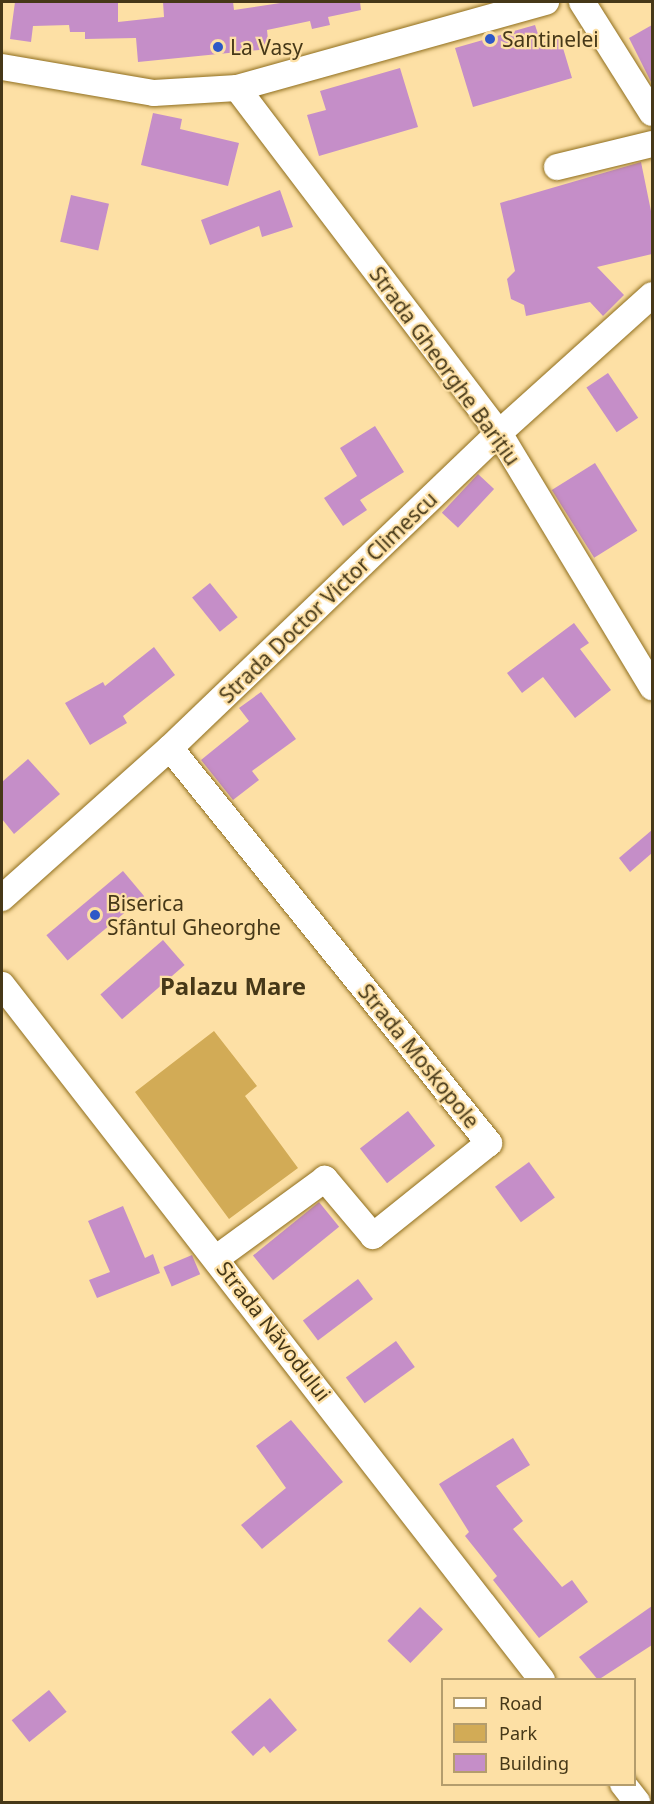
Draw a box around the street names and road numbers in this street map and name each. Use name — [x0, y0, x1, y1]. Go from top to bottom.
street label: Strada Gheorghe Barițiu — [364, 262, 526, 470]
street label: Strada Doctor Victor Climescu — [214, 486, 442, 708]
street label: Strada Moskopole — [353, 979, 485, 1133]
street label: Strada Năvodului — [212, 1256, 336, 1406]

